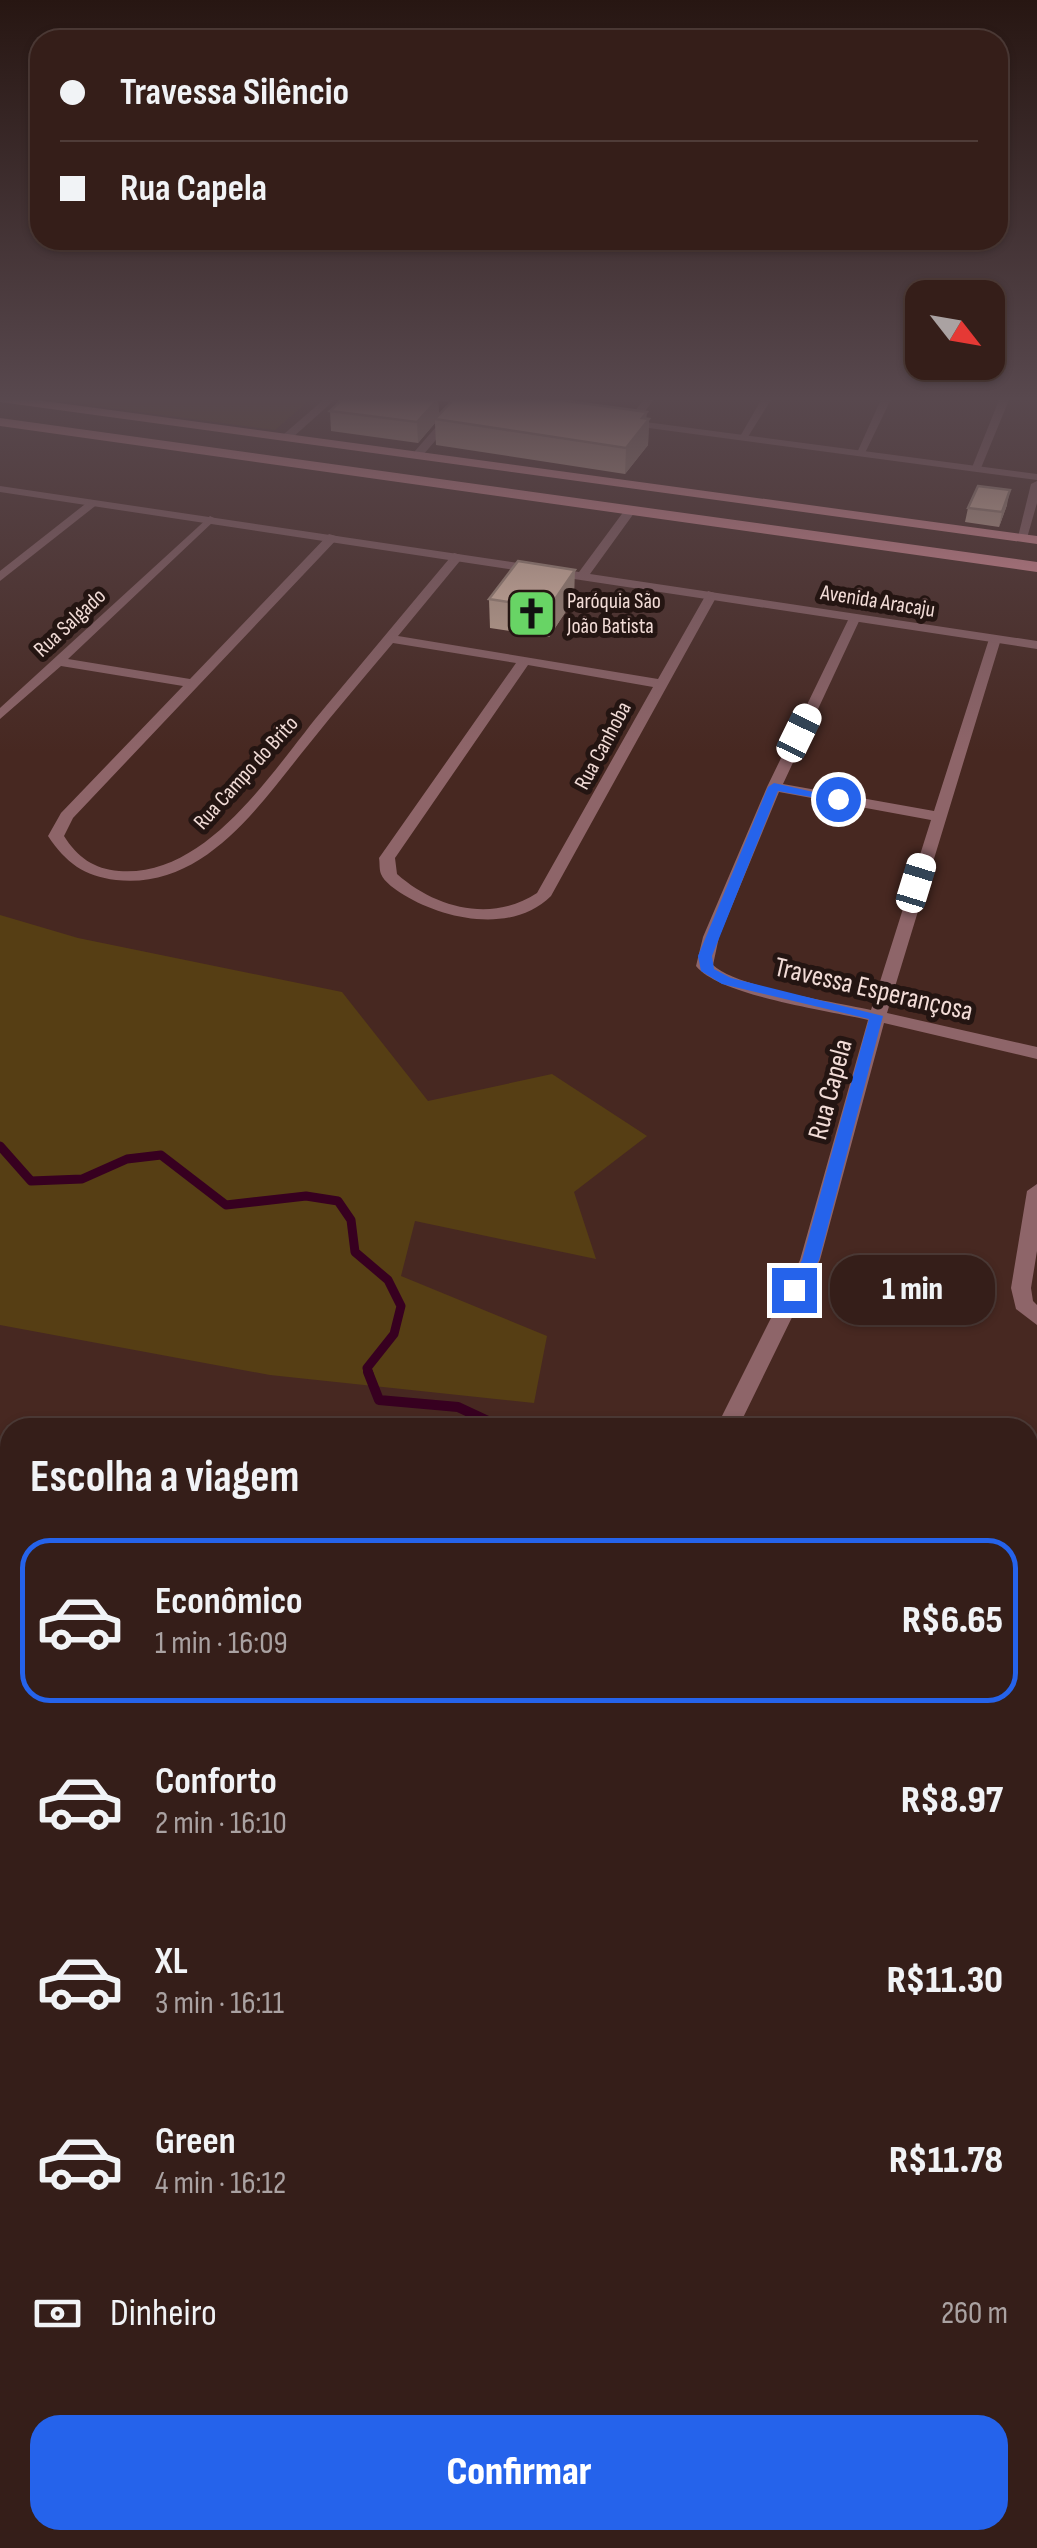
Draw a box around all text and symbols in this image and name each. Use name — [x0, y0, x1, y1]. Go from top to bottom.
text: Travessa Silêncio — [120, 70, 349, 115]
text: Rua Capela — [120, 166, 267, 211]
north arrow — [905, 280, 1005, 380]
map controls — [905, 280, 1005, 380]
street label: Avenida Aracaju — [818, 579, 937, 624]
street label: Rua Salgado — [28, 583, 112, 663]
church icon: Paróquia São João Batista — [506, 587, 558, 639]
place label: Paróquia São João Batista — [566, 588, 661, 640]
street label: Rua Canhoba — [569, 697, 638, 794]
car — [772, 699, 826, 767]
street label: Rua Campo do Brito — [188, 711, 304, 835]
route start — [816, 777, 861, 822]
car — [893, 850, 939, 916]
street label: Travessa Esperançosa — [771, 951, 976, 1028]
street label: Rua Capela — [801, 1036, 860, 1143]
callout: 1 min — [829, 1255, 994, 1325]
route end — [772, 1268, 817, 1313]
text: 1 min — [882, 1270, 943, 1309]
text: Escolha a viagem — [30, 1450, 299, 1505]
icon: car — [35, 1576, 125, 1666]
text: Econômico — [155, 1579, 303, 1624]
text: R$6.65 — [902, 1598, 1003, 1643]
text: 1 min · 16:09 — [155, 1624, 288, 1663]
icon: car — [35, 1756, 125, 1846]
text: Conforto — [155, 1759, 277, 1804]
text: R$8.97 — [901, 1778, 1003, 1823]
text: 2 min · 16:10 — [155, 1804, 287, 1843]
icon: car — [35, 1936, 125, 2026]
text: XL — [155, 1939, 188, 1984]
text: R$11.30 — [887, 1958, 1003, 2003]
text: 3 min · 16:11 — [155, 1984, 284, 2023]
icon: car — [35, 2116, 125, 2206]
text: Green — [155, 2119, 236, 2164]
text: R$11.78 — [889, 2138, 1003, 2183]
text: 4 min · 16:12 — [155, 2164, 286, 2203]
icon: cash — [30, 2286, 85, 2341]
text: Dinheiro — [110, 2291, 217, 2336]
text: 260 m — [941, 2294, 1008, 2333]
button: Confirmar — [30, 2415, 1008, 2530]

